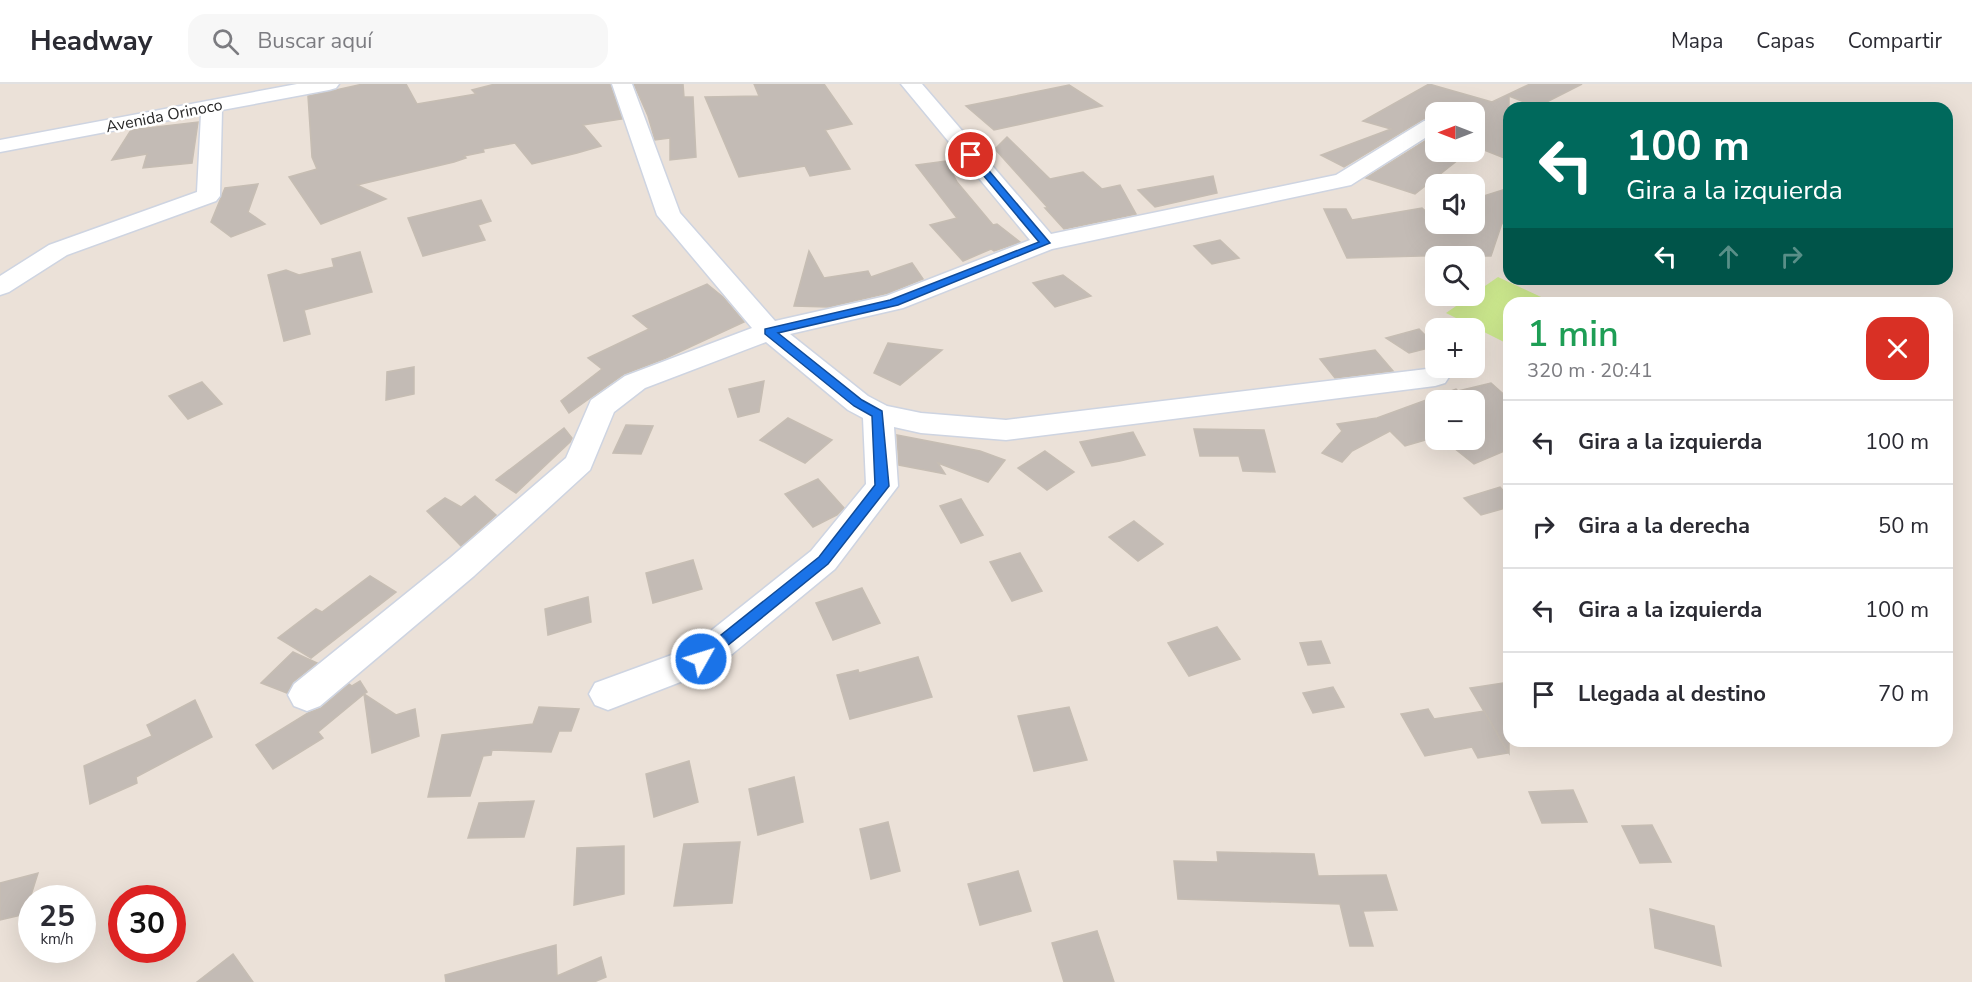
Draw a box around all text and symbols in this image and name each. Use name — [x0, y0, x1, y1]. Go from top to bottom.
search box — [188, 14, 608, 68]
text: Headway — [30, 22, 152, 60]
icon: search — [209, 25, 242, 58]
text: Buscar aquí — [257, 26, 372, 56]
text: Mapa — [1671, 27, 1723, 55]
text: Capas — [1756, 27, 1815, 55]
text: Compartir — [1848, 27, 1942, 55]
street label: Avenida Orinoco — [104, 94, 225, 138]
north arrow — [1425, 102, 1485, 162]
map controls — [1425, 102, 1485, 450]
text: 100 m — [1626, 118, 1750, 175]
icon: left — [1527, 126, 1605, 204]
pin — [945, 129, 996, 180]
icon: arrive — [954, 138, 987, 171]
text: Gira a la izquierda — [1626, 172, 1843, 209]
button: sound — [1425, 174, 1485, 234]
icon: left — [1649, 240, 1682, 273]
icon: ahead — [1712, 240, 1745, 273]
icon: right — [1775, 240, 1808, 273]
button: search — [1425, 246, 1485, 306]
text: 1 min — [1527, 310, 1619, 359]
button: close — [1866, 317, 1929, 380]
button: + — [1425, 318, 1485, 378]
text: 320 m · 20:41 — [1527, 357, 1653, 384]
button: − — [1425, 390, 1485, 450]
icon: left — [1527, 426, 1560, 459]
text: Gira a la izquierda — [1578, 427, 1762, 457]
text: 100 m — [1865, 427, 1929, 457]
icon: right — [1527, 510, 1560, 543]
text: Gira a la derecha — [1578, 511, 1750, 541]
text: 50 m — [1878, 511, 1929, 541]
icon: left — [1527, 594, 1560, 627]
text: Gira a la izquierda — [1578, 595, 1762, 625]
text: 100 m — [1865, 595, 1929, 625]
position arrow — [669, 627, 733, 691]
icon: arrive — [1527, 678, 1560, 711]
text: Llegada al destino — [1578, 679, 1766, 709]
text: 70 m — [1878, 679, 1929, 709]
speed limit sign: 30 — [108, 885, 186, 963]
text: 25 — [39, 896, 75, 937]
text: km/h — [40, 929, 74, 949]

